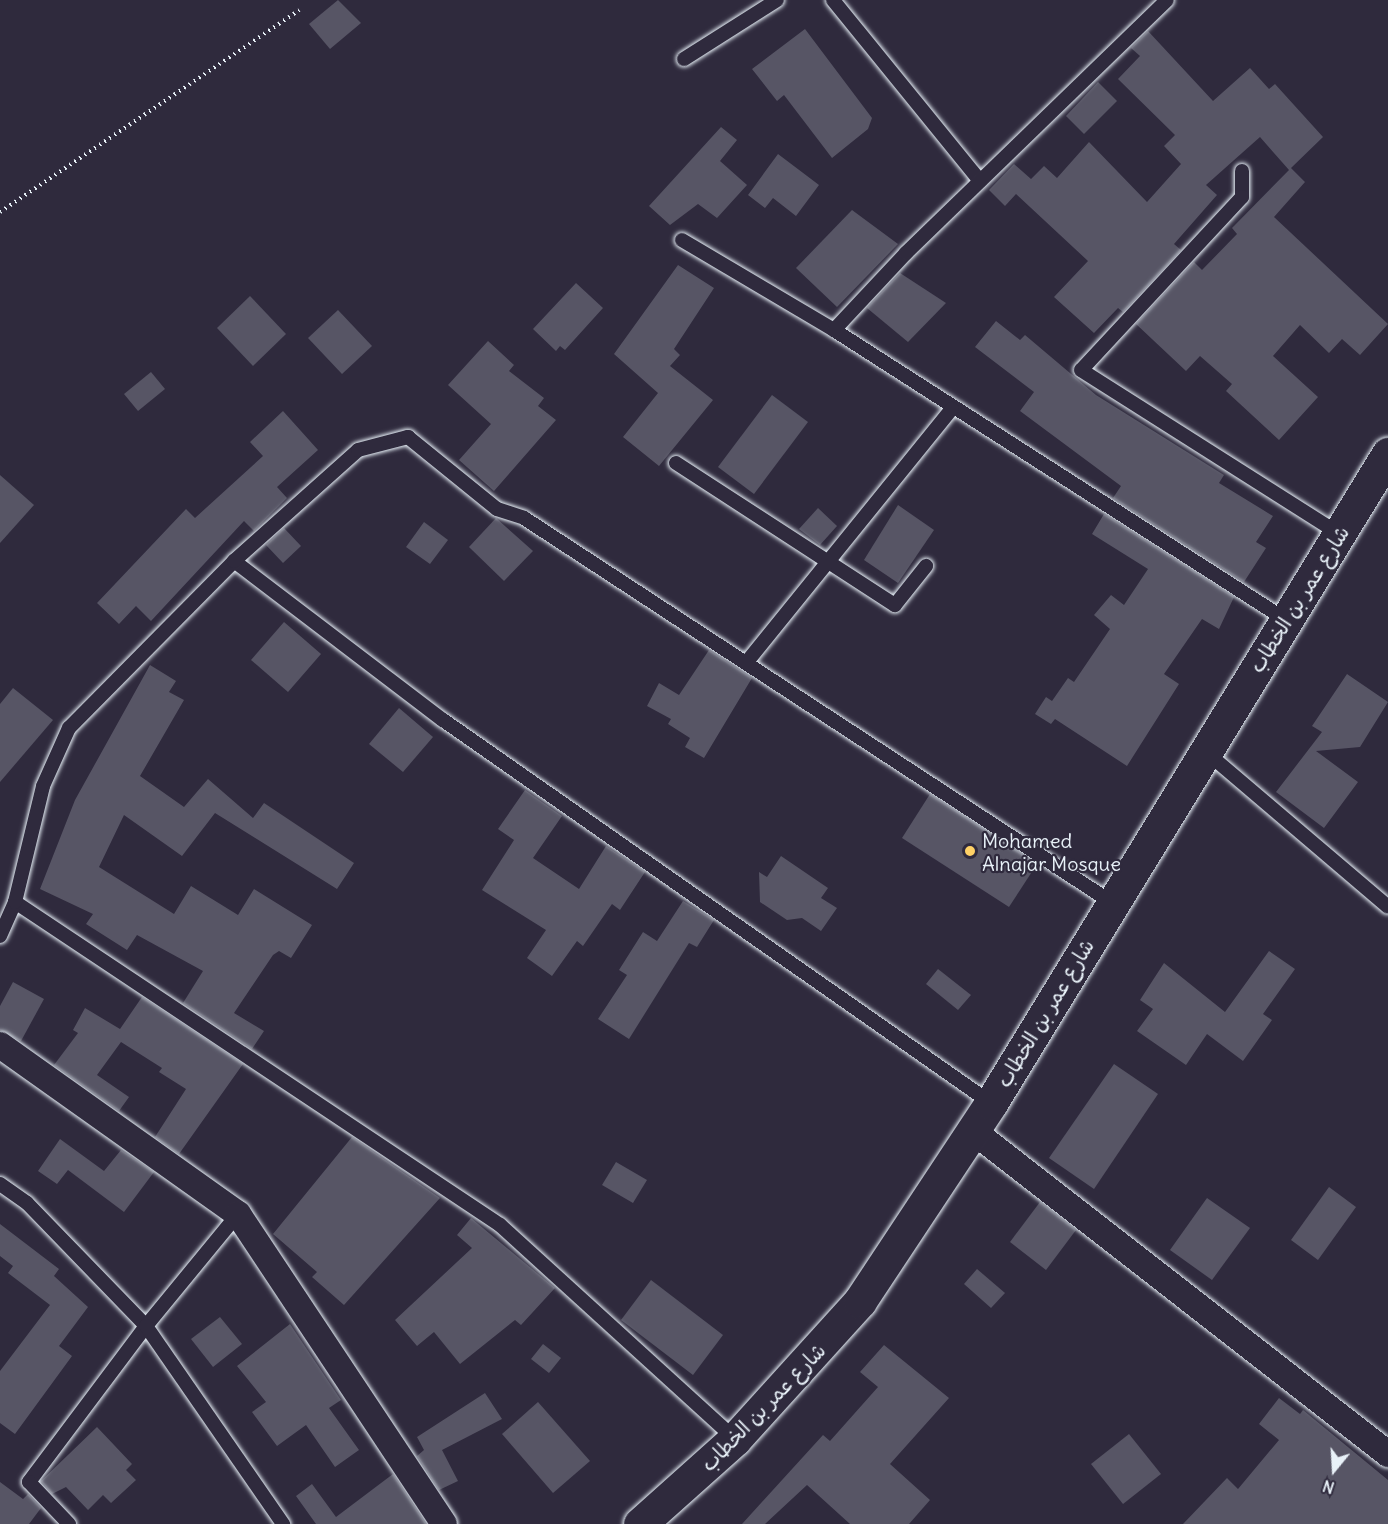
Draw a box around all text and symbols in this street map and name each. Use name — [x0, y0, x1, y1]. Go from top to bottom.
street label: شارع عمر بن الخطاب — [1244, 521, 1354, 677]
place label: Mohamed Alnajar Mosque — [982, 828, 1121, 875]
marker: Mohamed Alnajar Mosque — [963, 844, 977, 858]
street label: شارع عمر بن الخطاب — [991, 935, 1099, 1091]
street label: شارع عمر بن الخطاب — [696, 1338, 830, 1476]
north arrow — [1304, 1440, 1364, 1500]
text: N — [1320, 1476, 1337, 1498]

